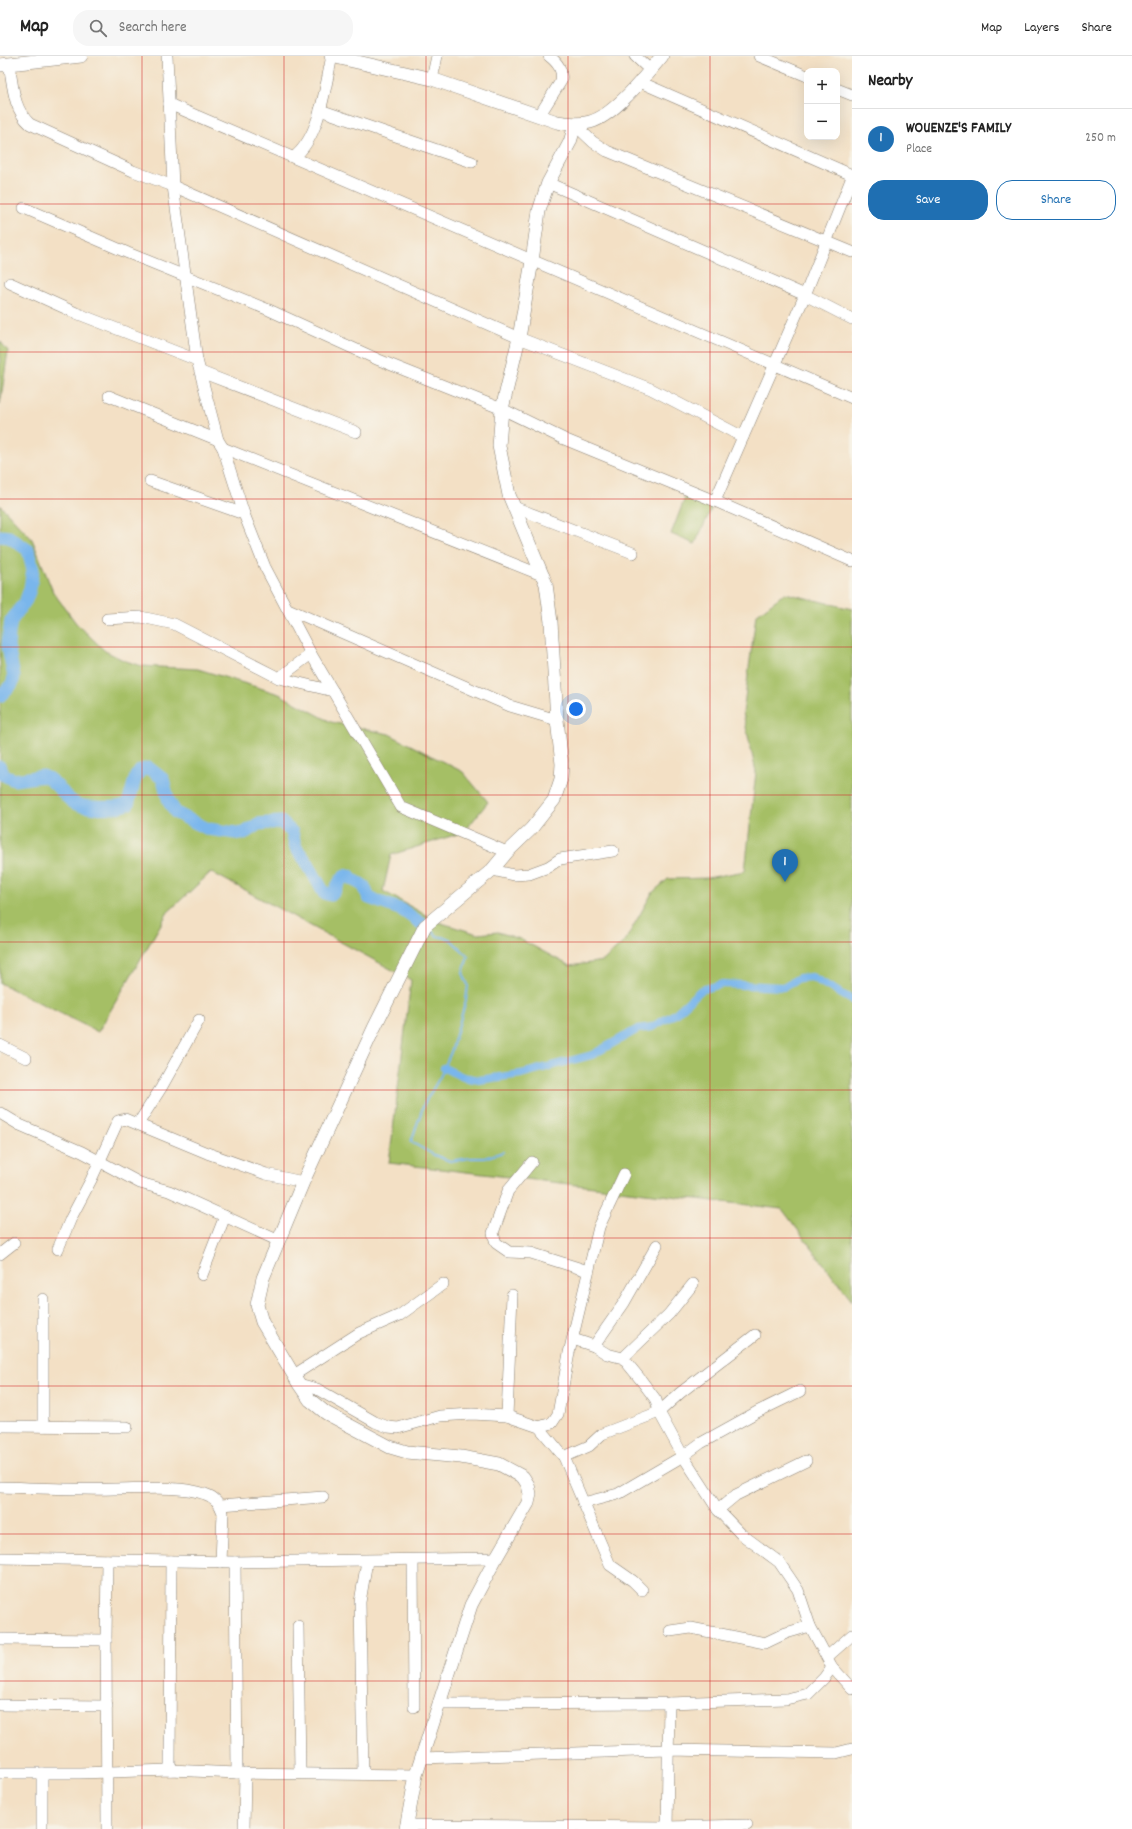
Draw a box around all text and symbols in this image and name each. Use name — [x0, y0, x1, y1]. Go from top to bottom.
search box — [73, 10, 353, 46]
text: Map — [20, 14, 49, 41]
icon: search — [87, 17, 109, 39]
text: Search here — [119, 17, 187, 39]
text: Map — [981, 18, 1002, 38]
text: Layers — [1024, 18, 1059, 38]
text: Share — [1081, 18, 1112, 38]
map controls — [804, 68, 840, 140]
button: + — [804, 68, 840, 104]
text: Nearby — [868, 70, 912, 94]
button: − — [804, 104, 840, 140]
text: WOUENZE'S FAMILY — [906, 118, 1011, 140]
text: 1 — [880, 129, 882, 148]
text: 250 m — [1085, 129, 1116, 148]
text: Place — [906, 140, 932, 159]
button: Save — [868, 180, 988, 220]
button: Share — [996, 180, 1116, 220]
your location — [566, 699, 586, 719]
pin: 1 — [772, 849, 798, 882]

